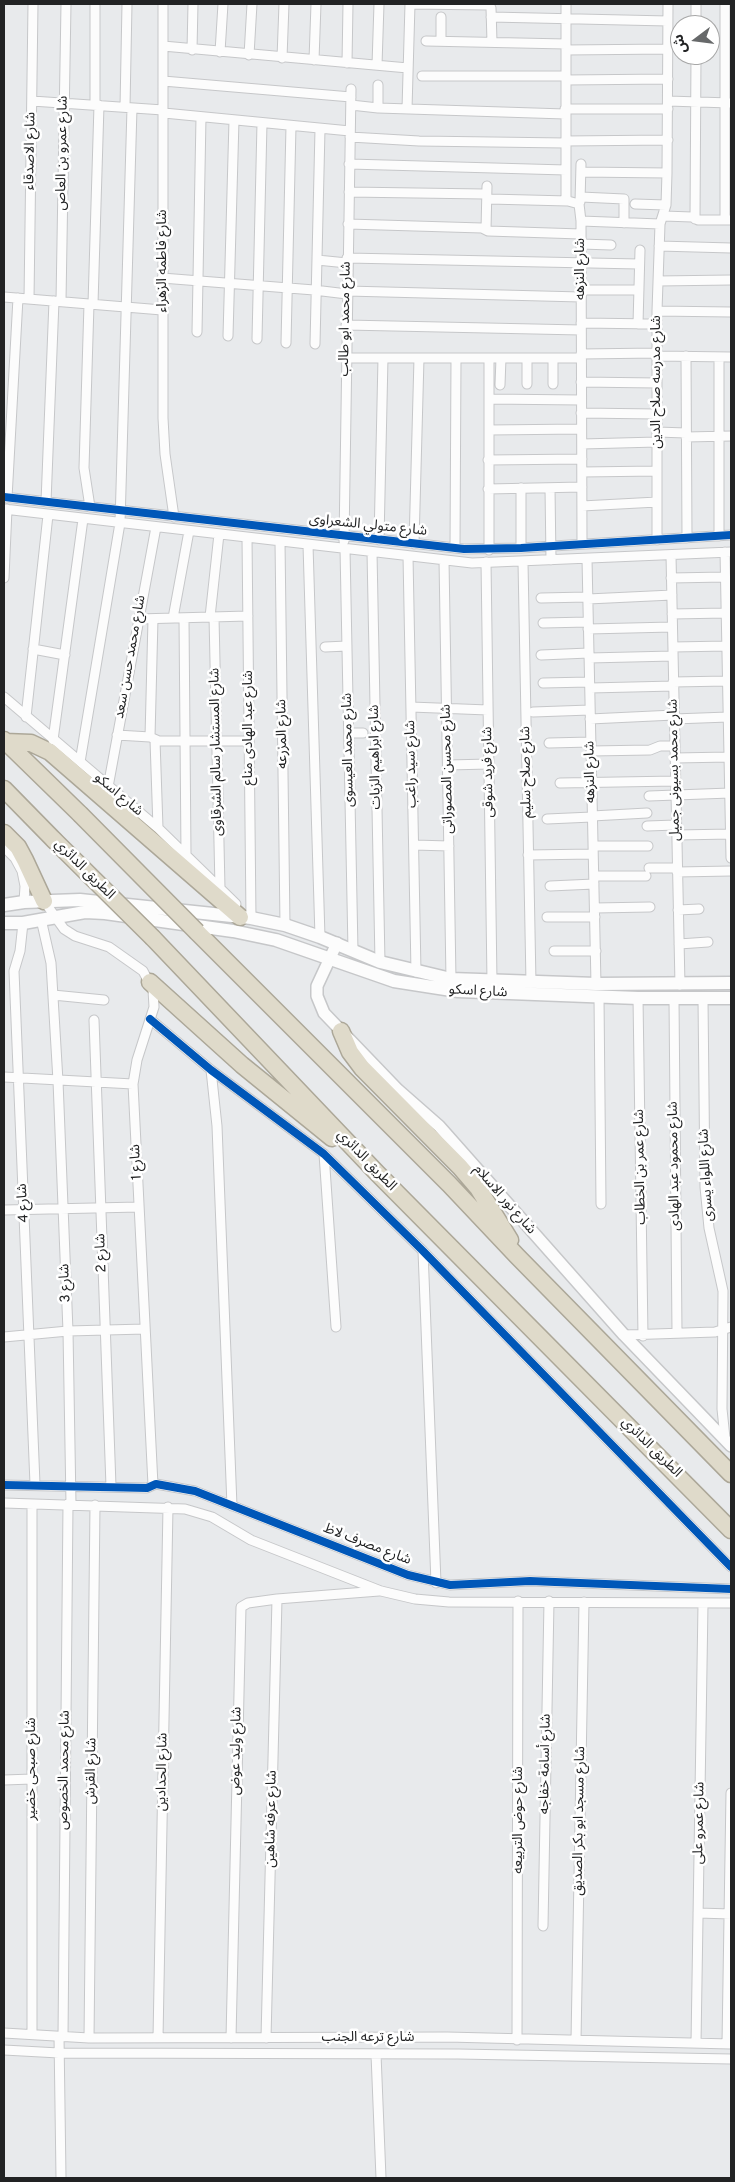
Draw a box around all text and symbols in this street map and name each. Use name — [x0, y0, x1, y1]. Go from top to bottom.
north arrow — [670, 15, 720, 65]
text: ش — [670, 32, 692, 55]
street label: شارع عمرو بن العاص — [54, 96, 72, 210]
street label: شارع الاصدقاء — [22, 112, 40, 190]
street label: شارع فاطمه الزهراء — [155, 210, 171, 312]
street label: شارع النزهه — [573, 238, 589, 300]
street label: شارع محمد ابو طالب — [337, 261, 355, 377]
street label: شارع مدرسه صلاح الدين — [649, 315, 665, 449]
street label: شارع متولي الشعراوى — [308, 511, 428, 541]
street label: شارع محمد حسن سعد — [112, 594, 150, 720]
street label: شارع المستشار سالم الشرقاوى — [207, 668, 227, 836]
street label: شارع عبد الهادى مناع — [241, 670, 257, 786]
street label: شارع محمد العيسوى — [340, 693, 358, 807]
street label: شارع المزرعه — [274, 699, 292, 769]
street label: شارع محمد بسيونى جميل — [665, 699, 685, 841]
street label: شارع ابراهيم الزيات — [367, 704, 385, 810]
street label: شارع محسن المصوراتى — [438, 704, 458, 834]
street label: شارع سيد راغب — [403, 720, 421, 808]
street label: شارع فريد شوقى — [480, 726, 498, 818]
street label: شارع صلاح سليم — [518, 726, 536, 818]
street label: شارع النزهه — [582, 741, 600, 803]
street label: شارع اسكو — [90, 770, 146, 820]
street label: الطريق الدائري — [50, 836, 118, 904]
street label: شارع اسكو — [448, 982, 508, 1002]
street label: شارع محمود عبد الهادى — [665, 1101, 685, 1231]
street label: شارع عمر بن الخطاب — [632, 1109, 650, 1225]
street label: الطريق الدائري — [333, 1127, 399, 1195]
street label: شارع اللواء يسرى — [696, 1128, 718, 1222]
street label: شارع 1 — [128, 1144, 146, 1180]
street label: شارع نور الاسلام — [469, 1162, 539, 1238]
street label: شارع 4 — [15, 1183, 33, 1223]
street label: شارع 2 — [93, 1233, 111, 1273]
street label: شارع 3 — [57, 1263, 75, 1303]
street label: الطريق الدائري — [617, 1414, 685, 1482]
street label: شارع مصرف لاظ — [321, 1521, 413, 1569]
street label: شارع وليد عوض — [228, 1707, 246, 1795]
street label: شارع محمد الخصوص — [56, 1710, 74, 1830]
street label: شارع أسامة خفاجه — [537, 1714, 555, 1814]
street label: شارع صبحى خضير — [24, 1718, 40, 1820]
street label: شارع الحدادين — [154, 1733, 172, 1811]
street label: شارع القرش — [83, 1738, 101, 1804]
street label: شارع مسجد ابو بكر الصديق — [570, 1746, 590, 1896]
street label: شارع حوض التربيعه — [511, 1766, 527, 1874]
street label: شارع عرفه شاهين — [263, 1770, 281, 1868]
street label: شارع عمرو على — [691, 1782, 709, 1864]
street label: شارع ترعه الجنب — [321, 2030, 415, 2046]

